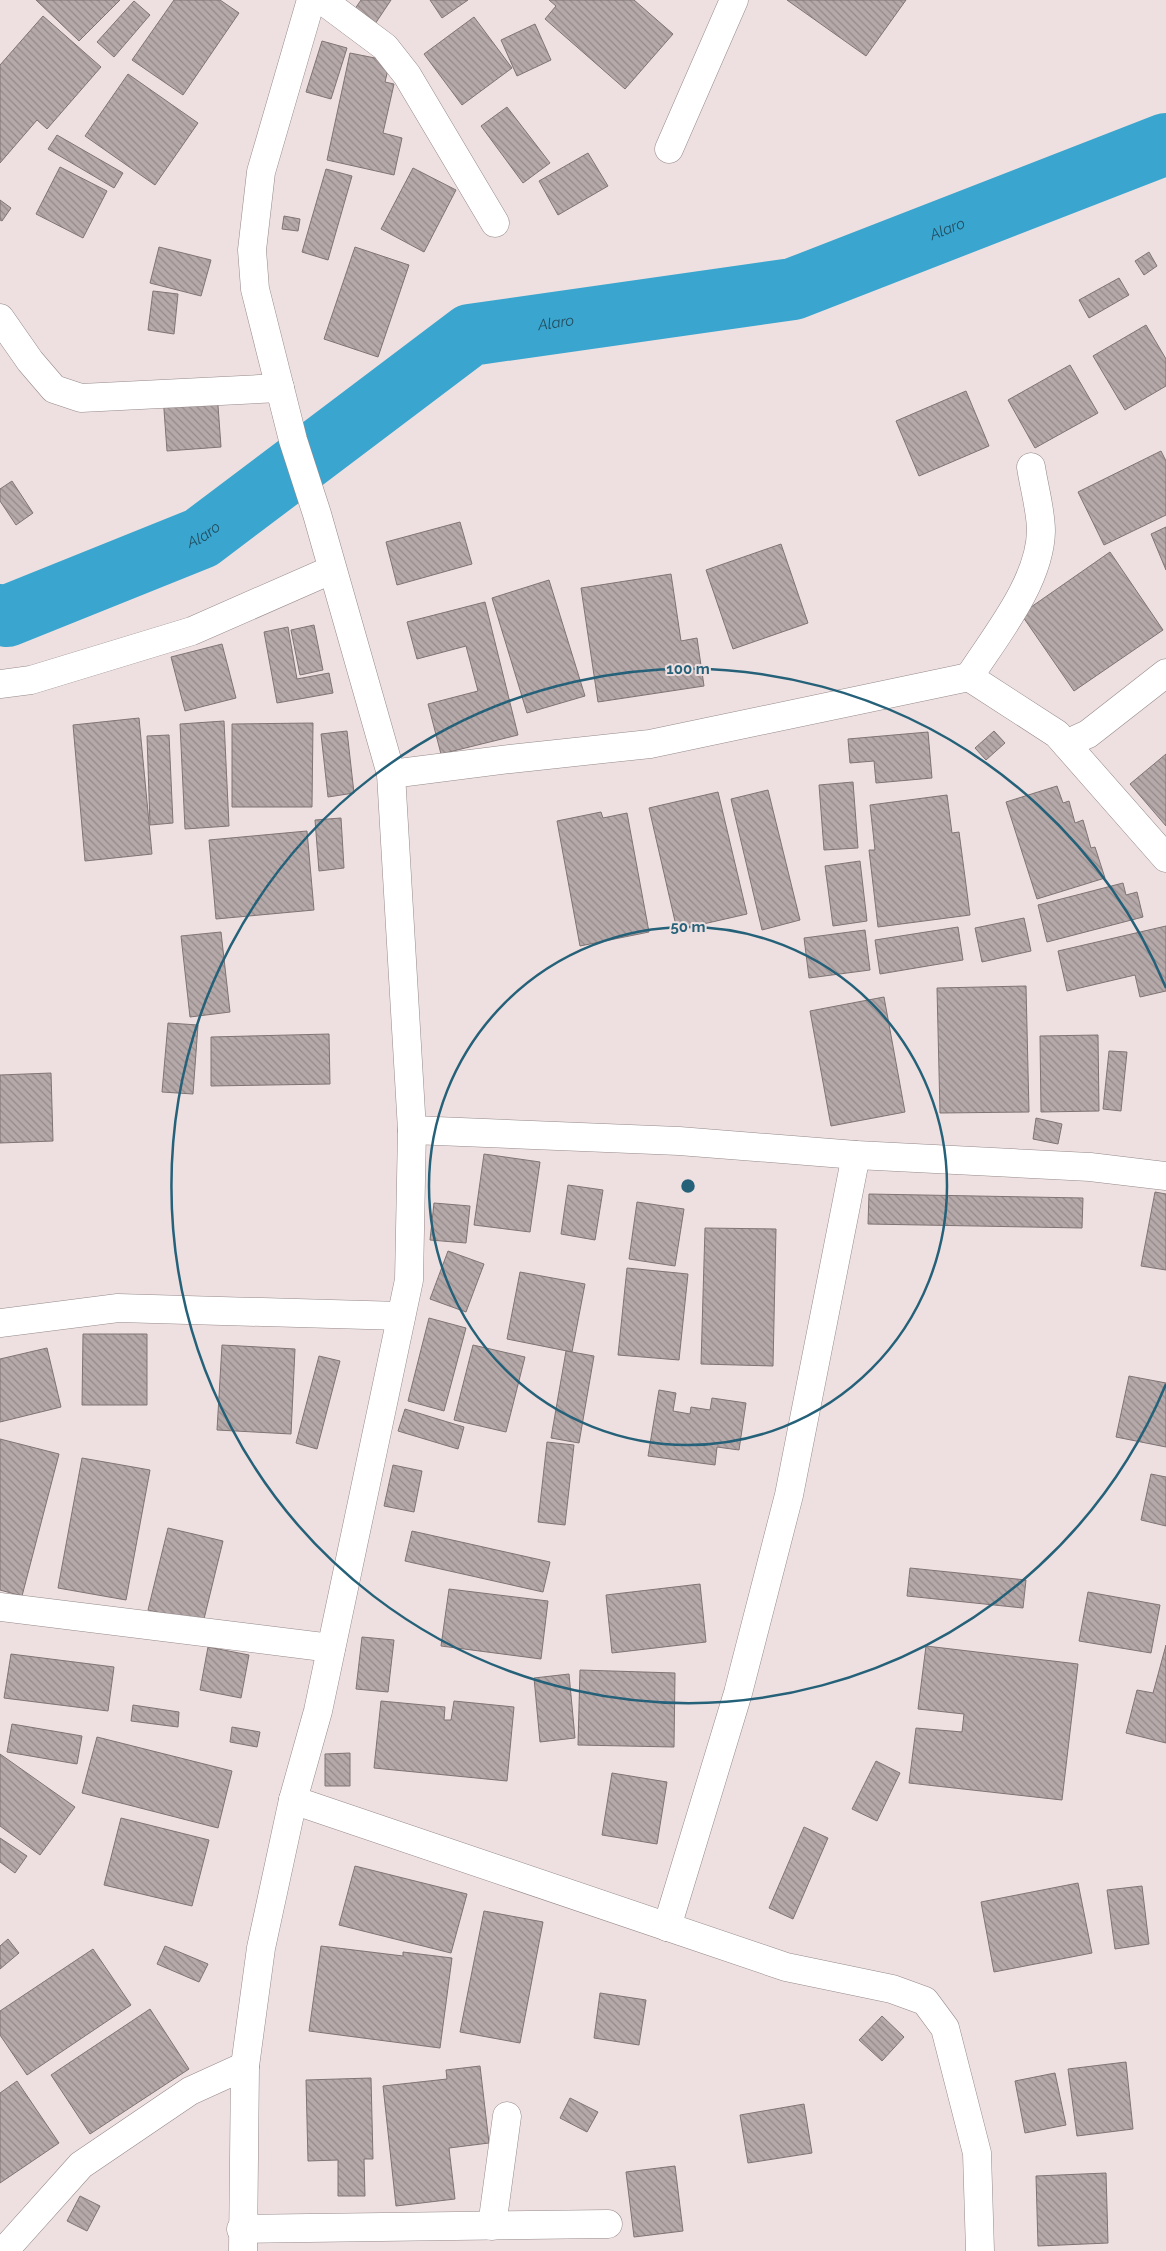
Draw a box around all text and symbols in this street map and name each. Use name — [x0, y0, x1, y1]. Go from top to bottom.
water label: Alaro — [926, 214, 967, 244]
water label: Alaro — [536, 311, 575, 334]
water label: Alaro — [183, 518, 224, 552]
text: 100 m — [666, 660, 710, 678]
text: 50 m — [670, 918, 706, 936]
centre of rings — [679, 1177, 697, 1195]

